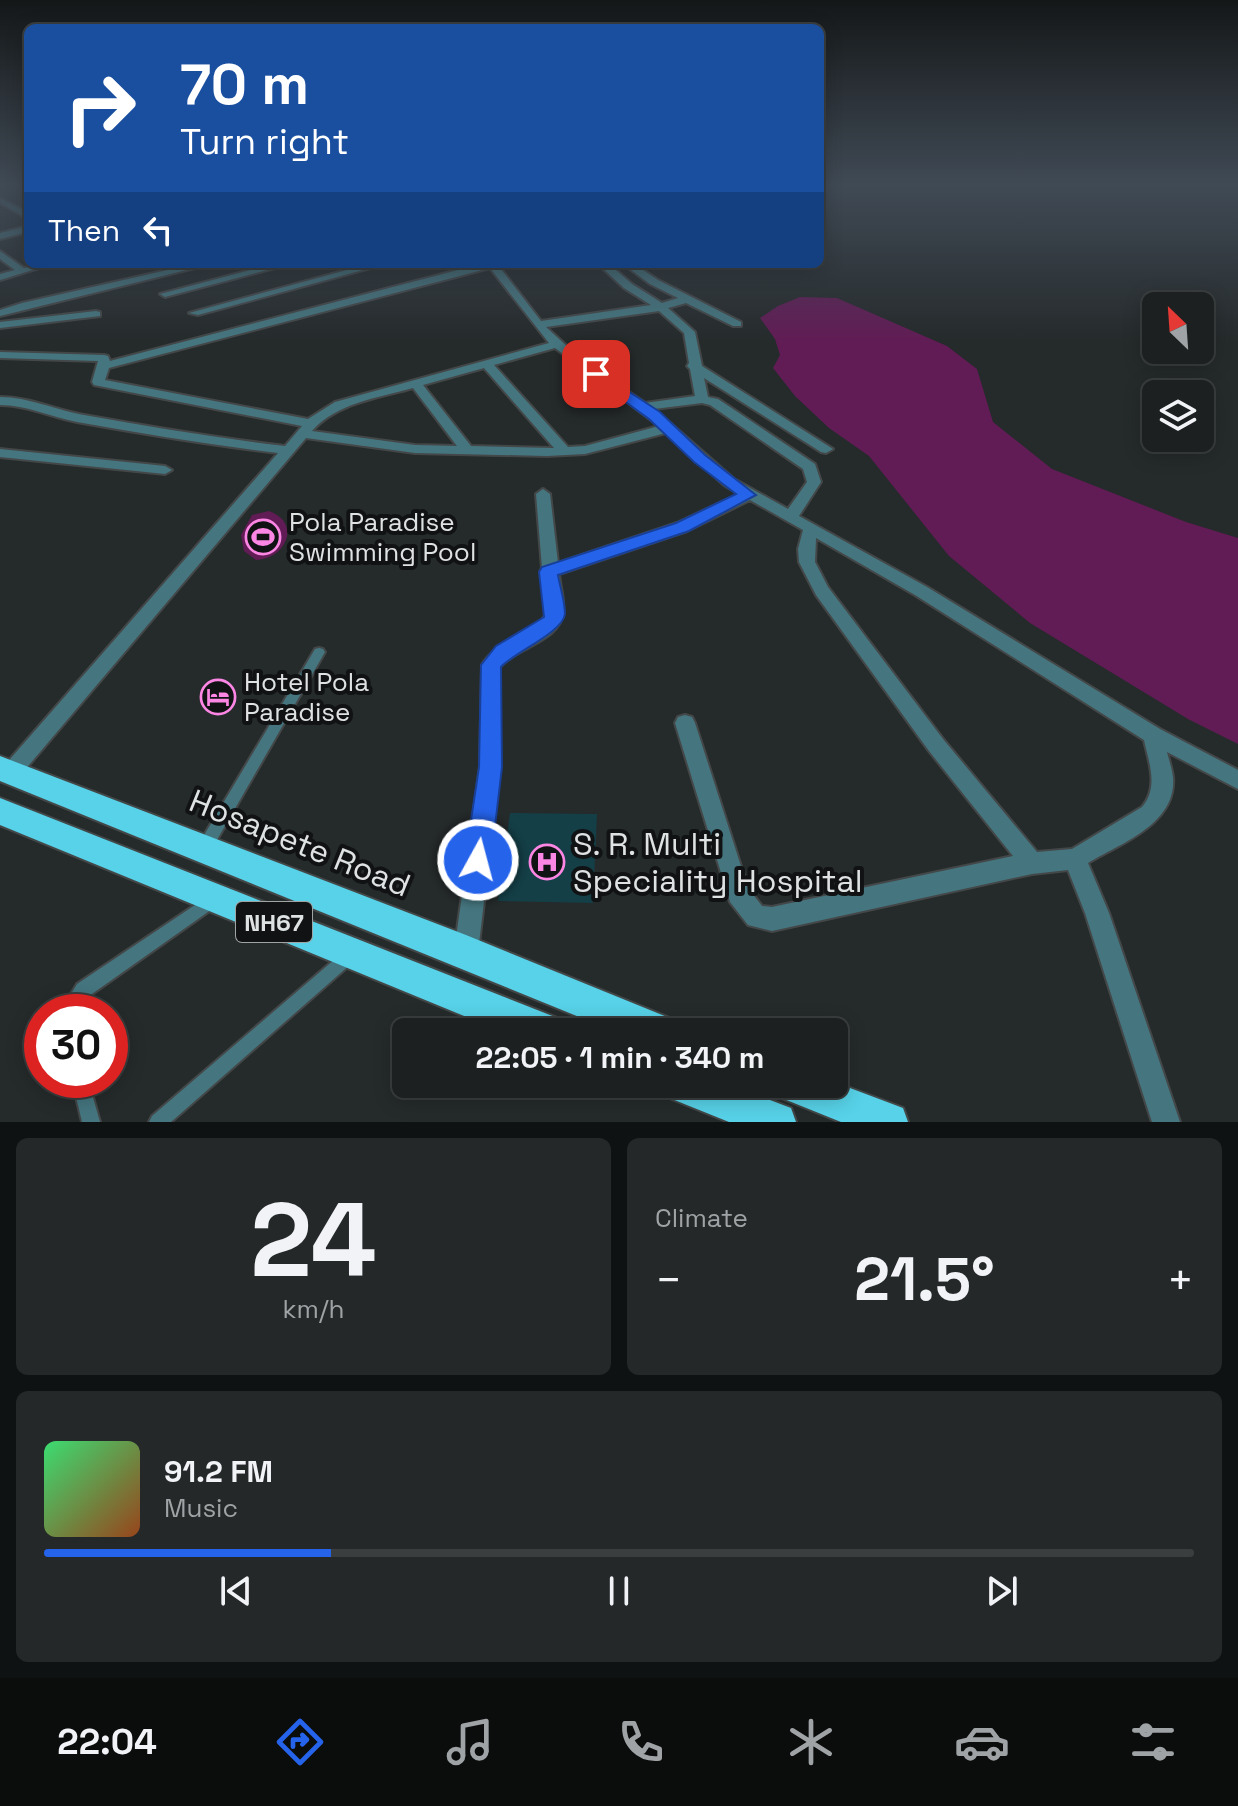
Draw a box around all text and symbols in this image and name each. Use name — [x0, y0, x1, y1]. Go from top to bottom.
text: 70 m — [180, 49, 309, 120]
icon: right — [48, 56, 152, 160]
text: Turn right — [180, 119, 349, 165]
icon: left — [136, 208, 180, 252]
text: Then — [48, 211, 120, 250]
north arrow — [1142, 292, 1214, 364]
map controls — [1142, 292, 1214, 452]
pin — [562, 340, 630, 408]
icon: arrive — [574, 352, 618, 396]
button: layers — [1142, 380, 1214, 452]
place label: Pola Paradise Swimming Pool — [289, 505, 476, 569]
sports icon: Pola Paradise Swimming Pool — [244, 518, 282, 556]
place label: Hotel Pola Paradise — [244, 665, 369, 729]
hotel icon: Hotel Pola Paradise — [199, 678, 237, 716]
street label: Hosapete Road — [184, 780, 416, 906]
position arrow — [436, 818, 520, 902]
place label: S. R. Multi Speciality Hospital — [573, 824, 863, 901]
hospital icon: S. R. Multi Speciality Hospital — [528, 843, 566, 881]
road number: NH67 — [236, 902, 312, 942]
speed limit sign: 30 — [24, 994, 128, 1098]
text: 22:05 · 1 min · 340 m — [476, 1038, 764, 1077]
text: 24 — [250, 1174, 377, 1306]
text: Climate — [655, 1201, 748, 1235]
text: 21.5° — [854, 1241, 995, 1318]
text: − — [655, 1252, 682, 1308]
text: + — [1167, 1252, 1194, 1308]
text: km/h — [283, 1292, 344, 1326]
text: 91.2 FM — [164, 1452, 273, 1491]
text: Music — [164, 1491, 238, 1525]
icon: previous — [214, 1569, 258, 1613]
icon: pause — [597, 1569, 641, 1613]
icon: next — [980, 1569, 1024, 1613]
icon: directions — [272, 1714, 328, 1770]
icon: music — [442, 1714, 498, 1770]
icon: phone — [613, 1714, 669, 1770]
icon: climate — [783, 1714, 839, 1770]
icon: car — [954, 1714, 1010, 1770]
icon: filters — [1125, 1714, 1181, 1770]
text: 22:04 — [57, 1719, 157, 1765]

